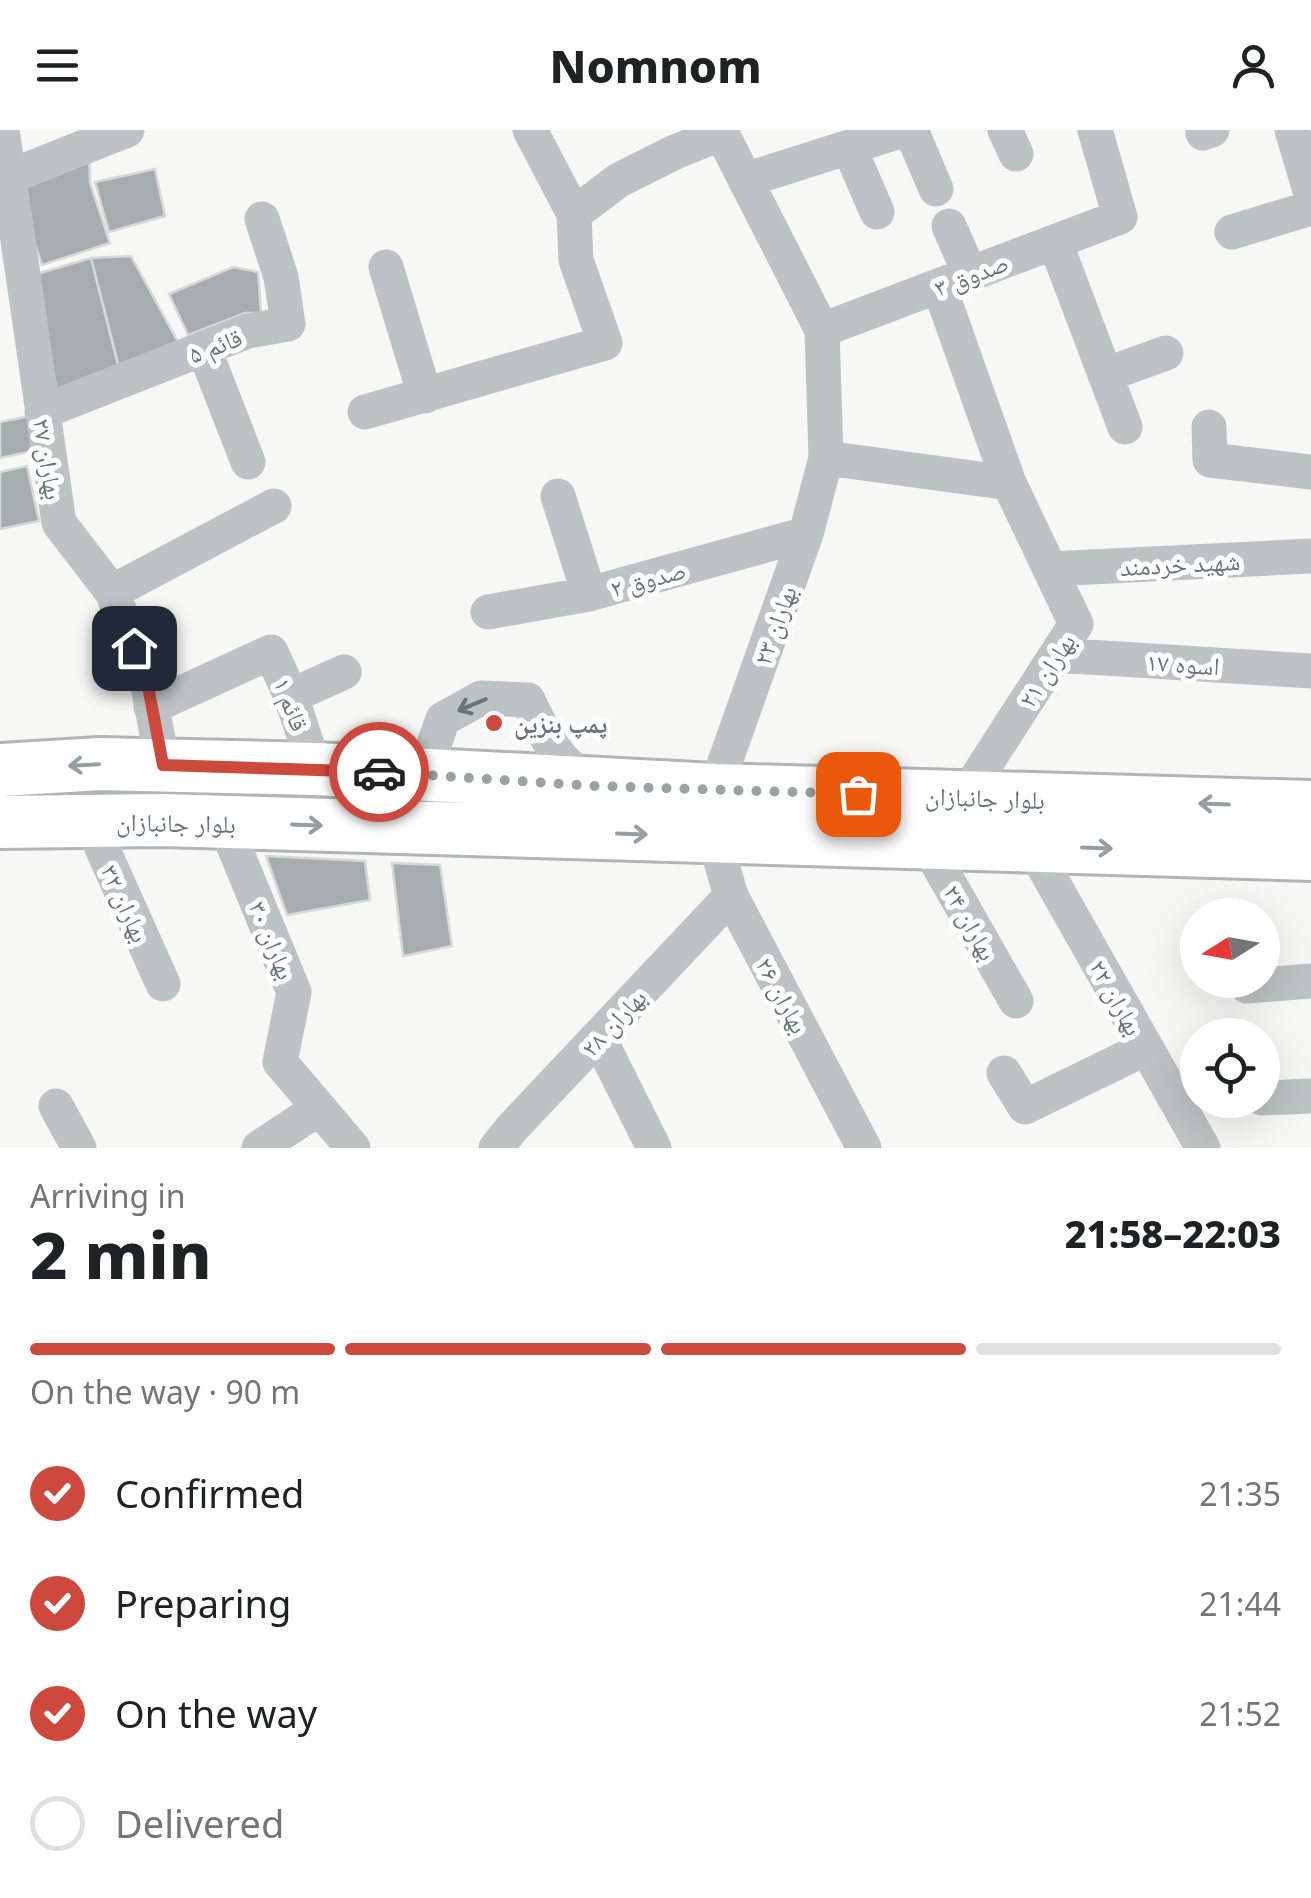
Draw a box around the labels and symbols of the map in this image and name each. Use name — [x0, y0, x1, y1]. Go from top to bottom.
street label: صدوق ۳ — [929, 244, 1013, 304]
street label: قائم ۵ — [183, 319, 247, 372]
street label: بهاران ۲۷ — [26, 416, 72, 502]
street label: شهید خردمند — [1119, 543, 1241, 583]
street label: صدوق ۲ — [606, 552, 690, 604]
street label: بهاران ۲۳ — [744, 581, 804, 669]
pin — [92, 606, 177, 691]
street label: بهاران ۲۱ — [1009, 626, 1083, 714]
street label: اسوه ۱۷ — [1145, 643, 1221, 683]
street label: قائم ۱ — [265, 672, 318, 736]
one-way arrow — [457, 697, 488, 715]
place label: پمپ بنزین — [514, 706, 607, 740]
marker: پمپ بنزین — [483, 712, 505, 734]
courier — [329, 722, 429, 822]
pin — [816, 752, 901, 837]
one-way arrow — [69, 756, 101, 775]
street label: بلوار جانبازان — [925, 778, 1045, 816]
one-way arrow — [1198, 794, 1230, 813]
street label: بلوار جانبازان — [116, 804, 236, 840]
one-way arrow — [291, 815, 323, 834]
one-way arrow — [616, 825, 648, 844]
one-way arrow — [1081, 839, 1113, 858]
street label: بهاران ۳۲ — [94, 859, 158, 947]
street label: بهاران ۲۴ — [936, 878, 1006, 966]
street label: بهاران ۳۰ — [242, 896, 304, 984]
north arrow — [1180, 898, 1280, 998]
street label: بهاران ۲۶ — [749, 951, 817, 1039]
street label: بهاران ۲۲ — [1082, 953, 1152, 1041]
street label: بهاران ۲۸ — [573, 980, 653, 1064]

